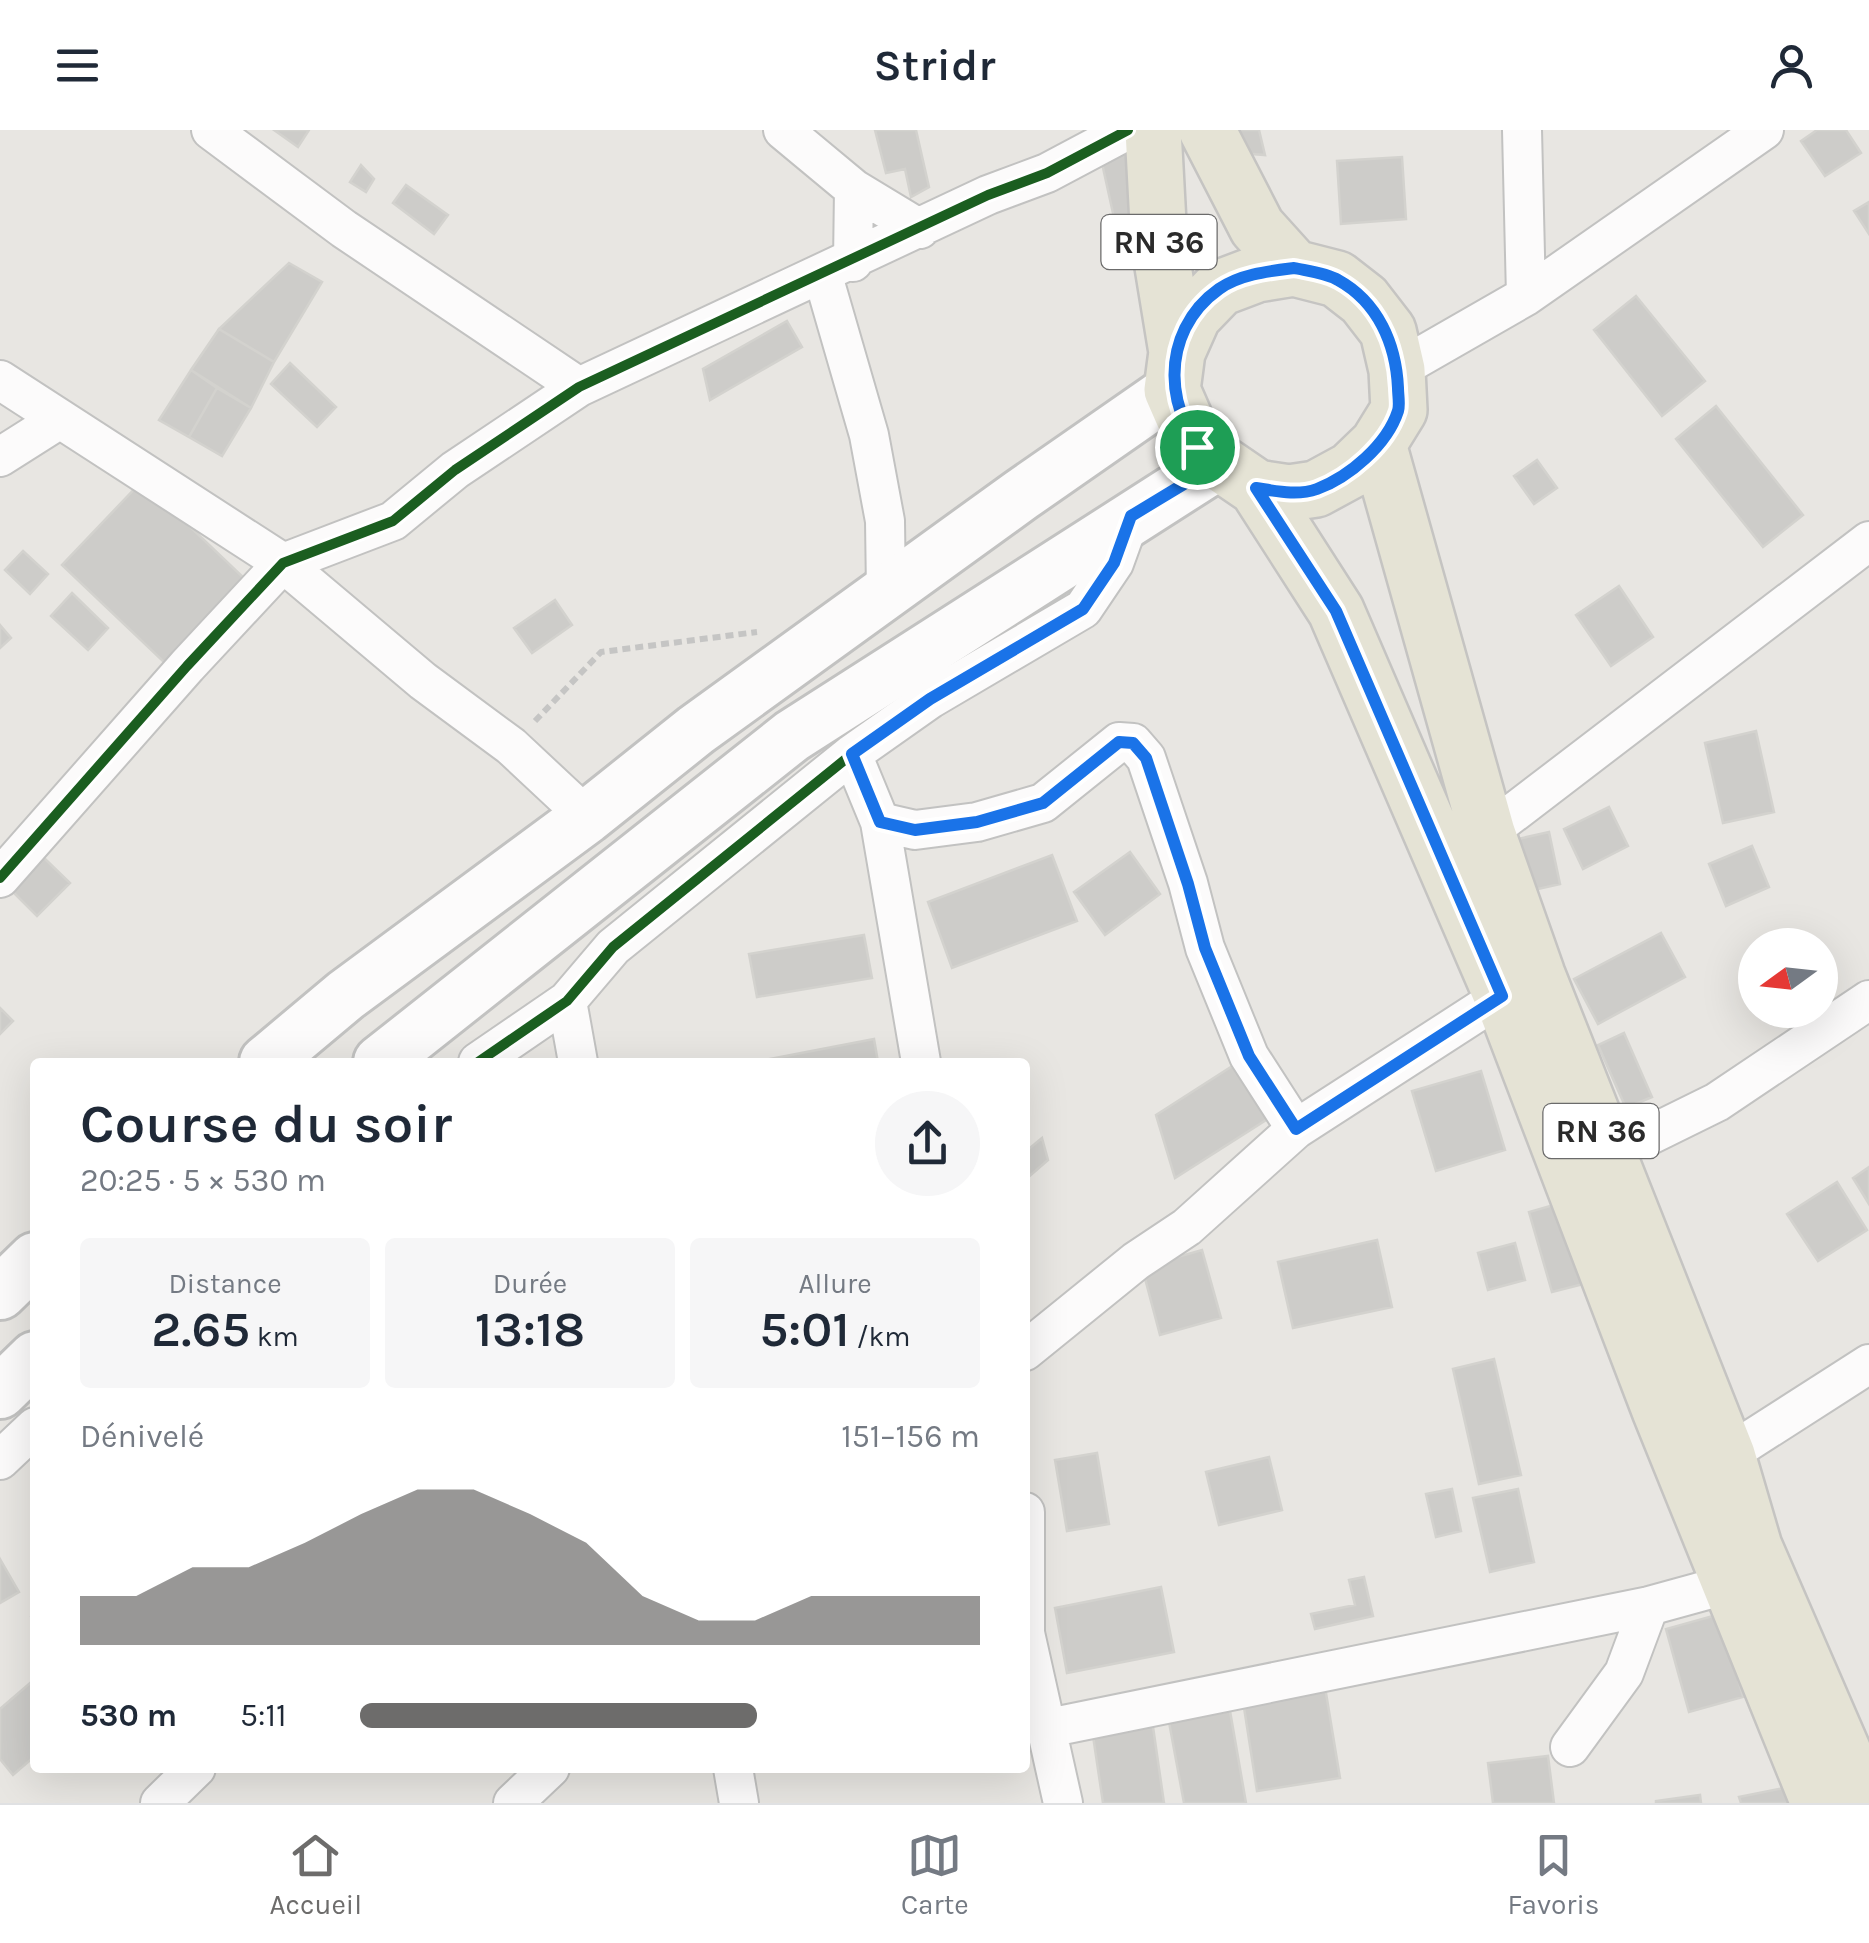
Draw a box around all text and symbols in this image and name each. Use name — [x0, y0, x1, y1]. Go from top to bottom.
icon: menu — [50, 38, 105, 93]
icon: person — [1764, 38, 1819, 93]
text: Stridr — [873, 39, 996, 91]
road number: RN 36 — [1102, 215, 1216, 269]
pin — [1155, 405, 1240, 490]
icon: arrive — [1170, 420, 1225, 475]
north arrow — [1738, 928, 1838, 1028]
map controls — [1738, 928, 1838, 1028]
button: share — [875, 1091, 980, 1196]
text: Course du soir — [80, 1092, 452, 1156]
road number: RN 36 — [1544, 1104, 1658, 1158]
text: 20:25 · 5 × 530 m — [80, 1162, 326, 1199]
text: Distance — [168, 1267, 282, 1300]
text: Durée — [493, 1267, 567, 1300]
text: Allure — [798, 1267, 872, 1300]
text: 2.65 — [151, 1300, 250, 1359]
text: 13:18 — [475, 1300, 585, 1359]
text: 5:01 — [759, 1300, 850, 1359]
text: km — [250, 1320, 299, 1353]
text: /km — [850, 1320, 911, 1353]
text: Dénivelé — [80, 1418, 204, 1455]
text: 151–156 m — [841, 1418, 980, 1455]
text: 530 m — [80, 1697, 177, 1734]
text: 5:11 — [240, 1697, 287, 1734]
tab: Accueil — [269, 1828, 362, 1921]
tab: Carte — [901, 1828, 969, 1921]
tab: Favoris — [1508, 1828, 1600, 1921]

